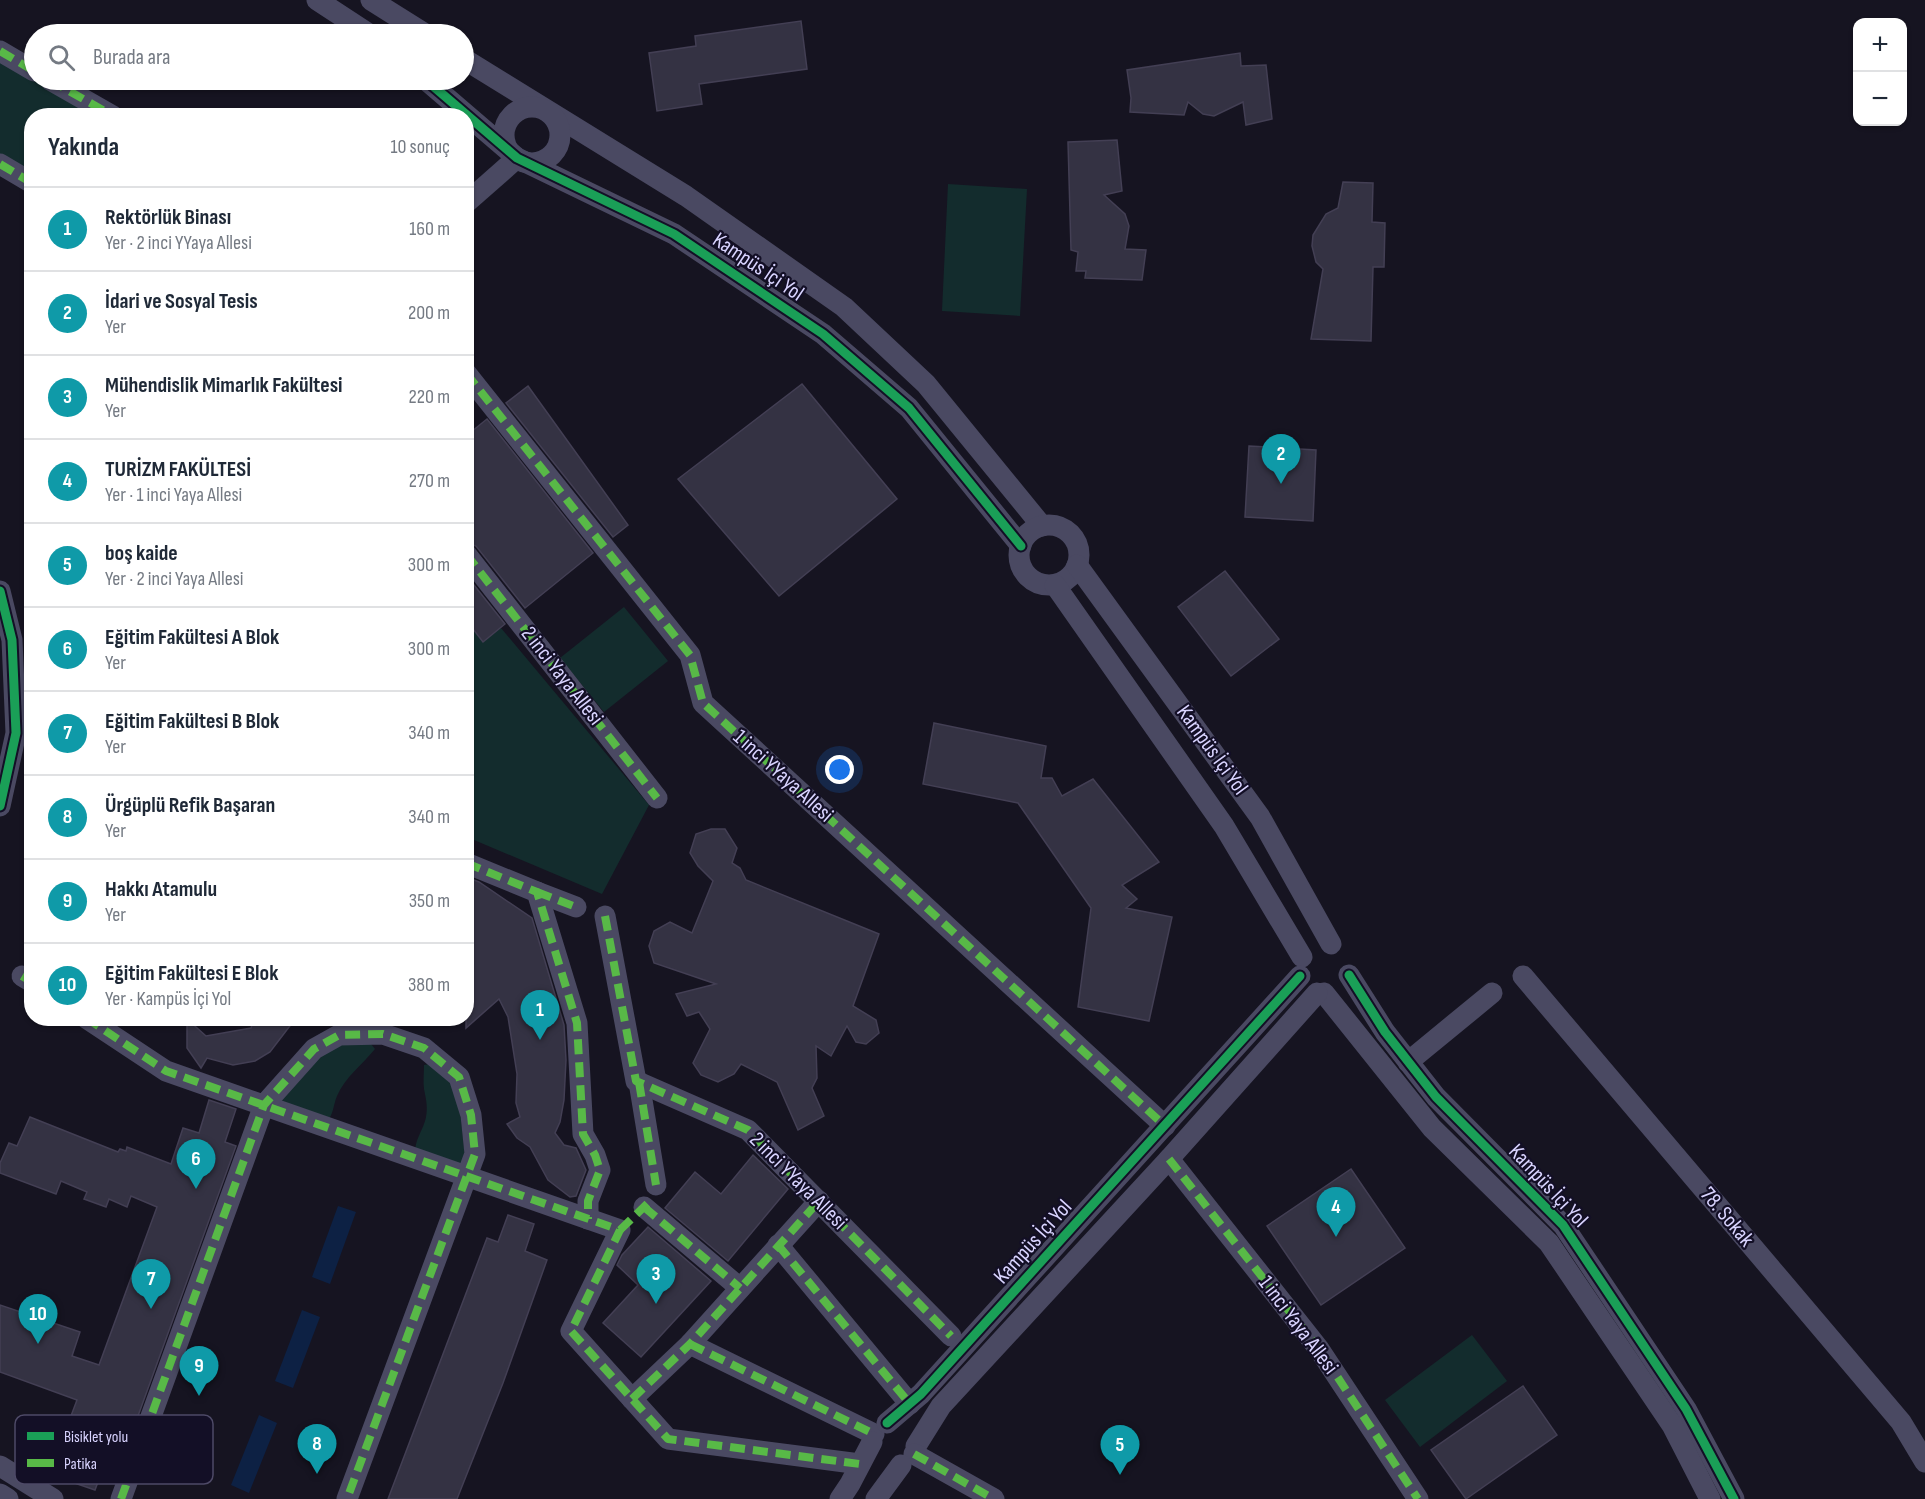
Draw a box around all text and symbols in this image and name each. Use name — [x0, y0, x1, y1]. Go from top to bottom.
map controls — [1853, 18, 1907, 126]
button: + — [1853, 18, 1907, 72]
search box — [24, 24, 474, 90]
icon: search — [45, 41, 78, 74]
text: Burada ara — [93, 44, 170, 71]
button: − — [1853, 72, 1907, 126]
text: Yakında — [48, 132, 119, 163]
text: 10 sonuç — [391, 135, 450, 159]
text: Rektörlük Binası — [105, 204, 231, 231]
text: 1 — [64, 217, 71, 241]
text: 160 m — [409, 217, 450, 241]
street label: Kampüs İçi Yol — [707, 227, 809, 307]
text: Yer · 2 inci YYaya Allesi — [105, 231, 252, 255]
text: İdari ve Sosyal Tesis — [105, 288, 258, 315]
text: 2 — [63, 301, 72, 325]
text: 200 m — [408, 301, 450, 325]
text: Yer — [105, 315, 126, 339]
text: Mühendislik Mimarlık Fakültesi — [105, 372, 343, 399]
text: 3 — [63, 385, 72, 409]
text: 220 m — [409, 385, 450, 409]
text: Yer — [105, 399, 126, 423]
pin: 2 — [1262, 434, 1300, 484]
text: TURİZM FAKÜLTESİ — [105, 456, 251, 483]
text: 4 — [63, 469, 72, 493]
text: 270 m — [409, 469, 450, 493]
text: Yer · 1 inci Yaya Allesi — [105, 483, 242, 507]
text: boş kaide — [105, 540, 178, 567]
text: 5 — [63, 553, 72, 577]
text: 300 m — [408, 553, 450, 577]
text: Yer · 2 inci Yaya Allesi — [105, 567, 244, 591]
street label: 2 inci Yaya Allesi — [515, 621, 609, 731]
text: Eğitim Fakültesi A Blok — [105, 624, 279, 651]
text: 6 — [63, 637, 72, 661]
text: 300 m — [408, 637, 450, 661]
text: Yer — [105, 651, 126, 675]
street label: Kampüs İçi Yol — [1170, 700, 1254, 800]
text: Eğitim Fakültesi B Blok — [105, 708, 279, 735]
text: 7 — [63, 721, 72, 745]
text: 340 m — [408, 721, 450, 745]
street label: 1 inci YYaya Allesi — [727, 724, 839, 828]
text: Yer — [105, 735, 126, 759]
your location — [825, 755, 854, 784]
text: Ürgüplü Refik Başaran — [105, 792, 275, 819]
text: 8 — [63, 805, 72, 829]
text: 340 m — [408, 805, 450, 829]
text: Yer — [105, 819, 126, 843]
text: Hakkı Atamulu — [105, 876, 217, 903]
text: 9 — [63, 889, 72, 913]
text: 350 m — [409, 889, 450, 913]
text: Yer — [105, 903, 126, 927]
text: Eğitim Fakültesi E Blok — [105, 960, 278, 987]
text: 10 — [59, 973, 76, 997]
text: 380 m — [408, 973, 450, 997]
text: Yer · Kampüs İçi Yol — [105, 987, 231, 1011]
pin: 1 — [520, 990, 560, 1040]
street label: 2 inci YYaya Allesi — [744, 1127, 852, 1235]
street label: Kampüs İçi Yol — [1503, 1139, 1593, 1233]
pin: 6 — [176, 1140, 216, 1189]
street label: 78. Sokak — [1694, 1182, 1760, 1253]
pin: 4 — [1316, 1188, 1356, 1237]
street label: Kampüs İçi Yol — [988, 1194, 1078, 1290]
pin: 3 — [636, 1254, 676, 1304]
pin: 7 — [132, 1260, 170, 1309]
street label: 1 inci Yaya Allesi — [1252, 1270, 1344, 1380]
pin: 10 — [18, 1294, 57, 1344]
pin: 9 — [180, 1346, 218, 1396]
legend — [15, 1415, 213, 1484]
pin: 8 — [298, 1424, 336, 1474]
pin: 5 — [1100, 1426, 1140, 1475]
text: Bisiklet yolu — [64, 1428, 128, 1447]
text: Patika — [64, 1455, 97, 1474]

